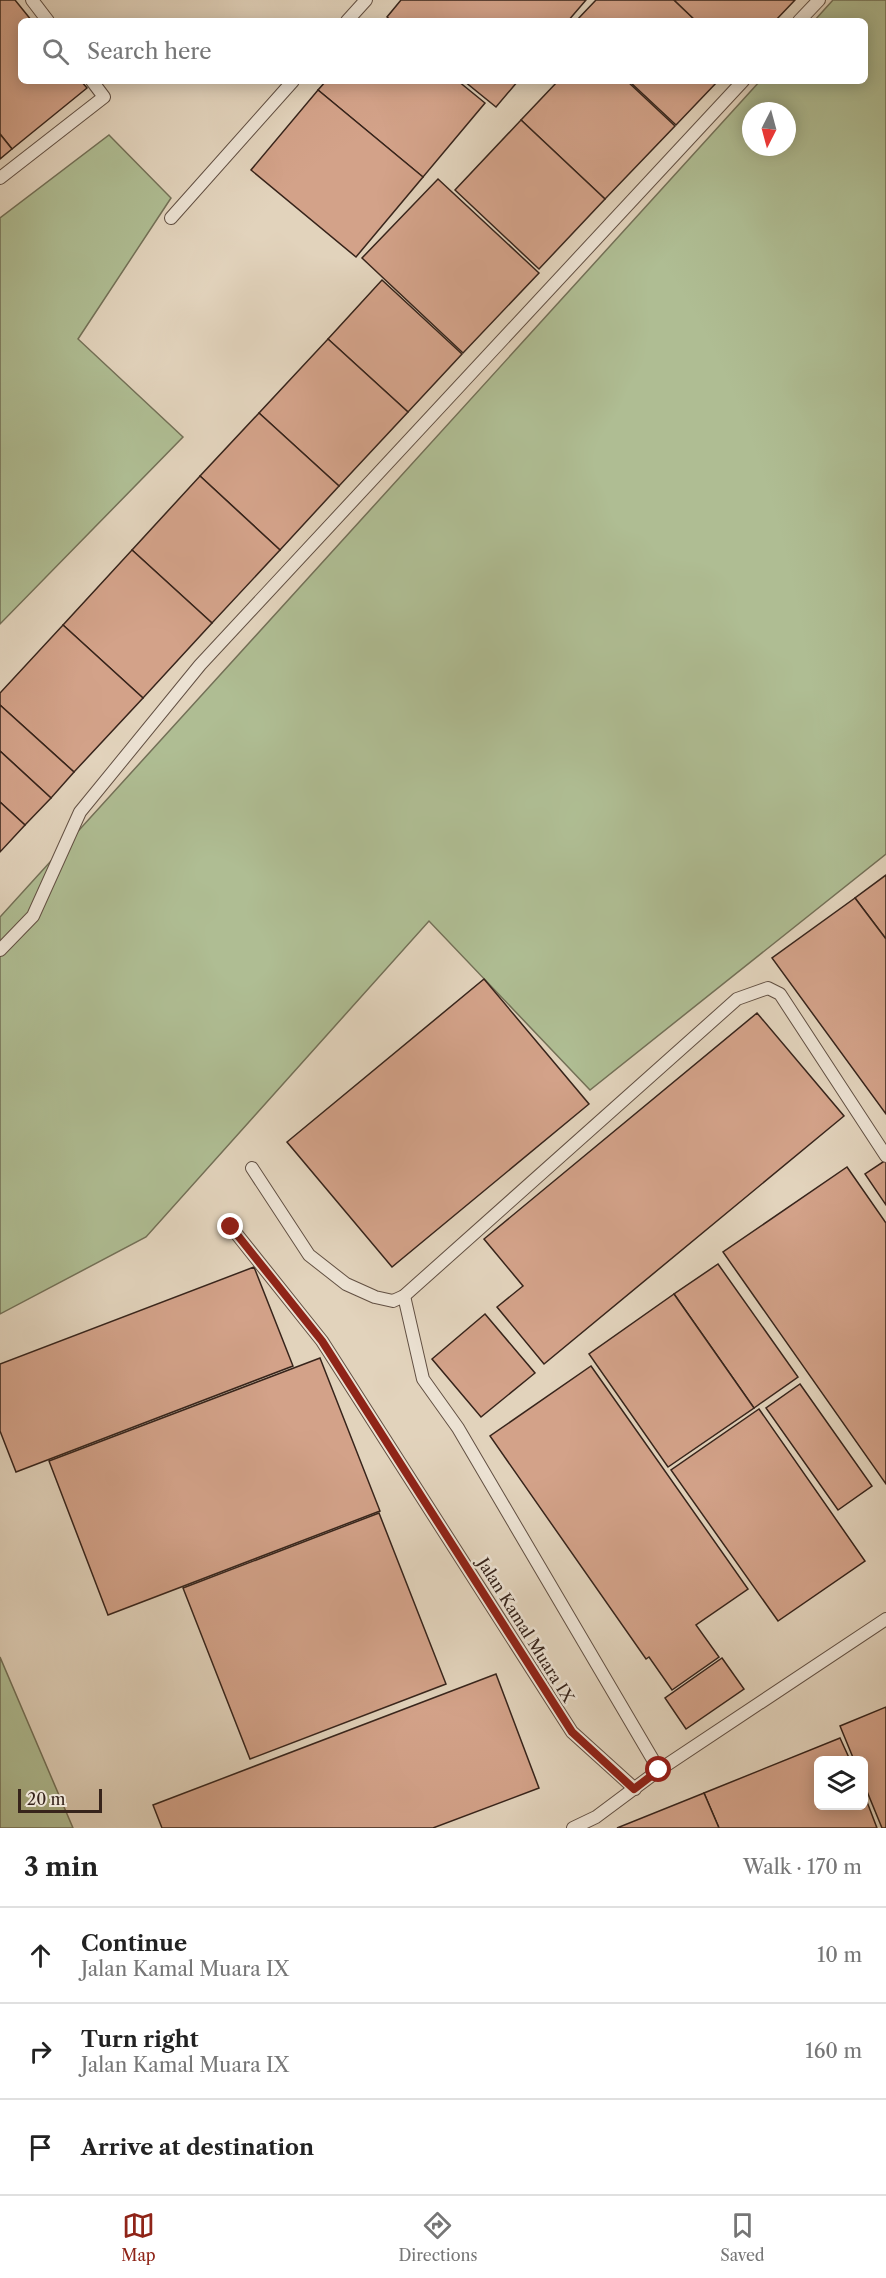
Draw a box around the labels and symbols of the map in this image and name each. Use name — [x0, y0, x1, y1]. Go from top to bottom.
north arrow — [742, 102, 796, 156]
route end — [217, 1213, 243, 1239]
street label: Jalan Kamal Muara IX — [472, 1552, 579, 1706]
route start — [645, 1756, 671, 1782]
scale bar — [18, 1786, 102, 1814]

